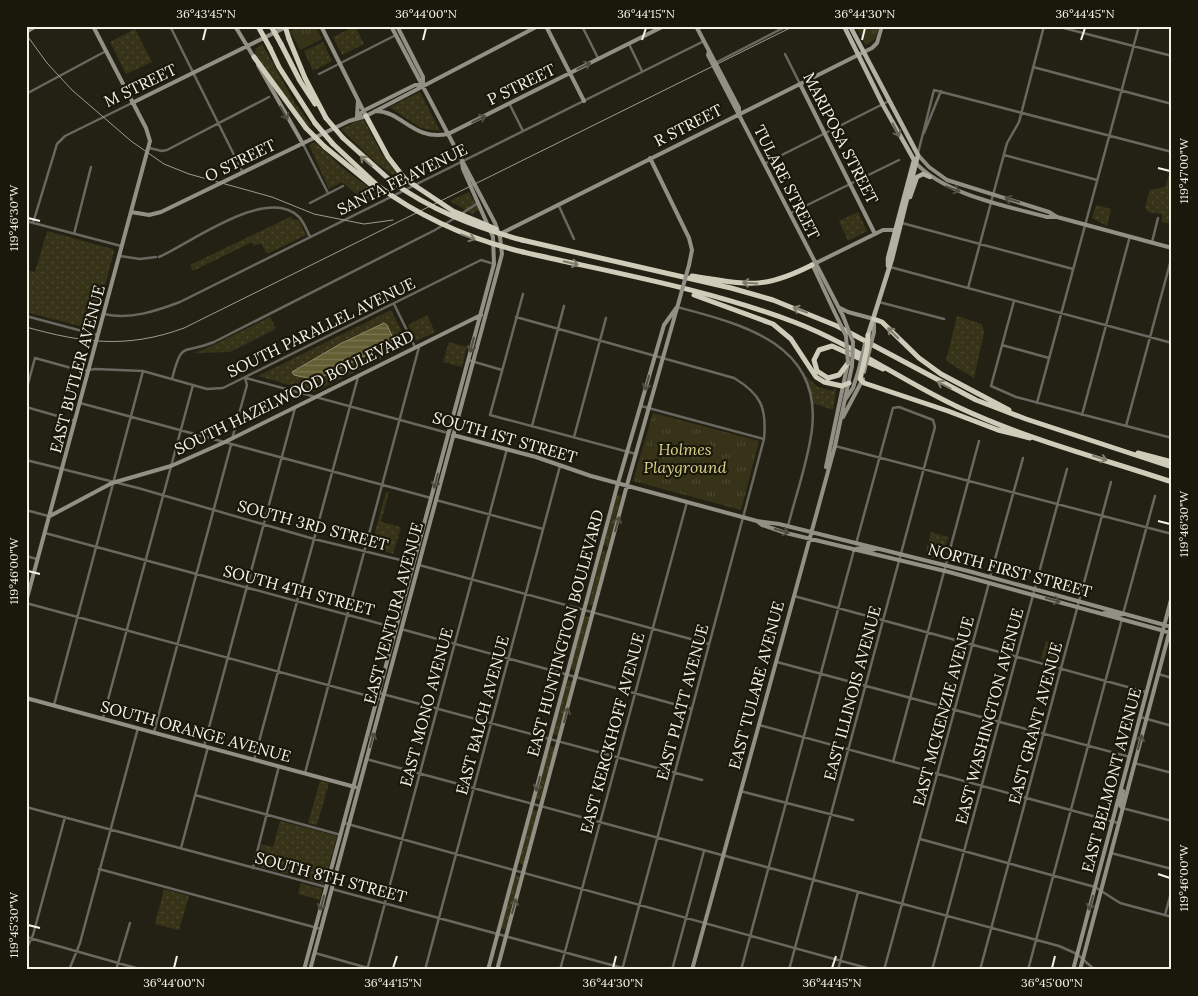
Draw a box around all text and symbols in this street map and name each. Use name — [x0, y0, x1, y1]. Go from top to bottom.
text: 36°43'45"N — [176, 6, 236, 21]
text: 36°44'00"N — [395, 6, 457, 21]
text: 36°44'15"N — [617, 6, 675, 21]
text: 36°44'30"N — [835, 6, 895, 21]
text: 36°44'45"N — [1055, 6, 1115, 21]
street label: M STREET — [100, 59, 180, 111]
street label: P STREET — [484, 59, 558, 109]
one-way arrow — [576, 61, 591, 70]
street label: MARIPOSA STREET — [799, 69, 883, 207]
street label: R STREET — [651, 99, 725, 151]
one-way arrow — [280, 105, 290, 119]
one-way arrow — [471, 114, 486, 124]
street label: TULARE STREET — [750, 122, 824, 242]
one-way arrow — [891, 122, 901, 137]
street label: O STREET — [201, 134, 279, 186]
text: 119°47'00"W — [1176, 137, 1191, 204]
street label: SANTA FE AVENUE — [334, 139, 470, 219]
one-way arrow — [359, 155, 372, 166]
text: 119°46'30"W — [6, 184, 21, 251]
one-way arrow — [944, 185, 960, 194]
one-way arrow — [1004, 195, 1020, 205]
one-way arrow — [460, 233, 476, 242]
one-way arrow — [562, 259, 578, 268]
street label: SOUTH PARALLEL AVENUE — [224, 273, 418, 381]
one-way arrow — [742, 279, 758, 288]
street label: EAST BUTLER AVENUE — [45, 283, 109, 455]
one-way arrow — [793, 305, 808, 315]
street label: SOUTH HAZELWOOD BOULEVARD — [171, 325, 417, 459]
one-way arrow — [887, 327, 899, 339]
one-way arrow — [467, 336, 477, 352]
one-way arrow — [642, 375, 651, 391]
one-way arrow — [937, 380, 952, 390]
street label: SOUTH 1ST STREET — [430, 407, 580, 467]
park label: Holmes Playground — [643, 439, 727, 477]
one-way arrow — [1092, 454, 1107, 463]
one-way arrow — [431, 472, 440, 488]
text: 119°46'30"W — [1176, 490, 1191, 557]
street label: SOUTH 3RD STREET — [235, 495, 391, 555]
street label: EAST HUNTINGTON BOULEVARD — [522, 507, 608, 759]
one-way arrow — [612, 517, 622, 533]
street label: EAST VENTURA AVENUE — [359, 520, 427, 706]
one-way arrow — [773, 527, 789, 537]
text: 119°46'00"W — [6, 536, 21, 605]
street label: NORTH FIRST STREET — [926, 538, 1094, 602]
street label: SOUTH 4TH STREET — [221, 560, 377, 620]
one-way arrow — [1044, 596, 1060, 605]
street label: EAST TULARE AVENUE — [724, 599, 788, 771]
street label: EAST ILLINOIS AVENUE — [819, 603, 885, 783]
street label: EAST WASHINGTON AVENUE — [950, 606, 1028, 826]
street label: EAST MCKENZIE AVENUE — [908, 614, 978, 808]
street label: EAST PLATT AVENUE — [652, 622, 712, 782]
street label: EAST MONO AVENUE — [395, 625, 457, 789]
street label: EAST KERCKHOFF AVENUE — [576, 630, 648, 836]
street label: EAST BALCH AVENUE — [451, 633, 513, 797]
street label: EAST GRANT AVENUE — [1004, 640, 1066, 806]
street label: EAST BELMONT AVENUE — [1077, 685, 1145, 874]
street label: SOUTH ORANGE AVENUE — [99, 696, 294, 766]
one-way arrow — [561, 708, 571, 724]
one-way arrow — [368, 733, 377, 749]
one-way arrow — [1136, 735, 1145, 751]
one-way arrow — [533, 775, 542, 791]
text: 119°46'00"W — [1176, 843, 1191, 912]
street label: SOUTH 8TH STREET — [253, 847, 409, 907]
text: 119°45'30"W — [6, 891, 21, 958]
one-way arrow — [1086, 894, 1095, 910]
one-way arrow — [317, 895, 326, 911]
one-way arrow — [510, 898, 520, 914]
text: 36°44'00"N — [143, 975, 205, 990]
text: 36°44'15"N — [364, 975, 422, 990]
text: 36°44'30"N — [583, 975, 643, 990]
text: 36°44'45"N — [802, 975, 862, 990]
text: 36°45'00"N — [1021, 975, 1083, 990]

